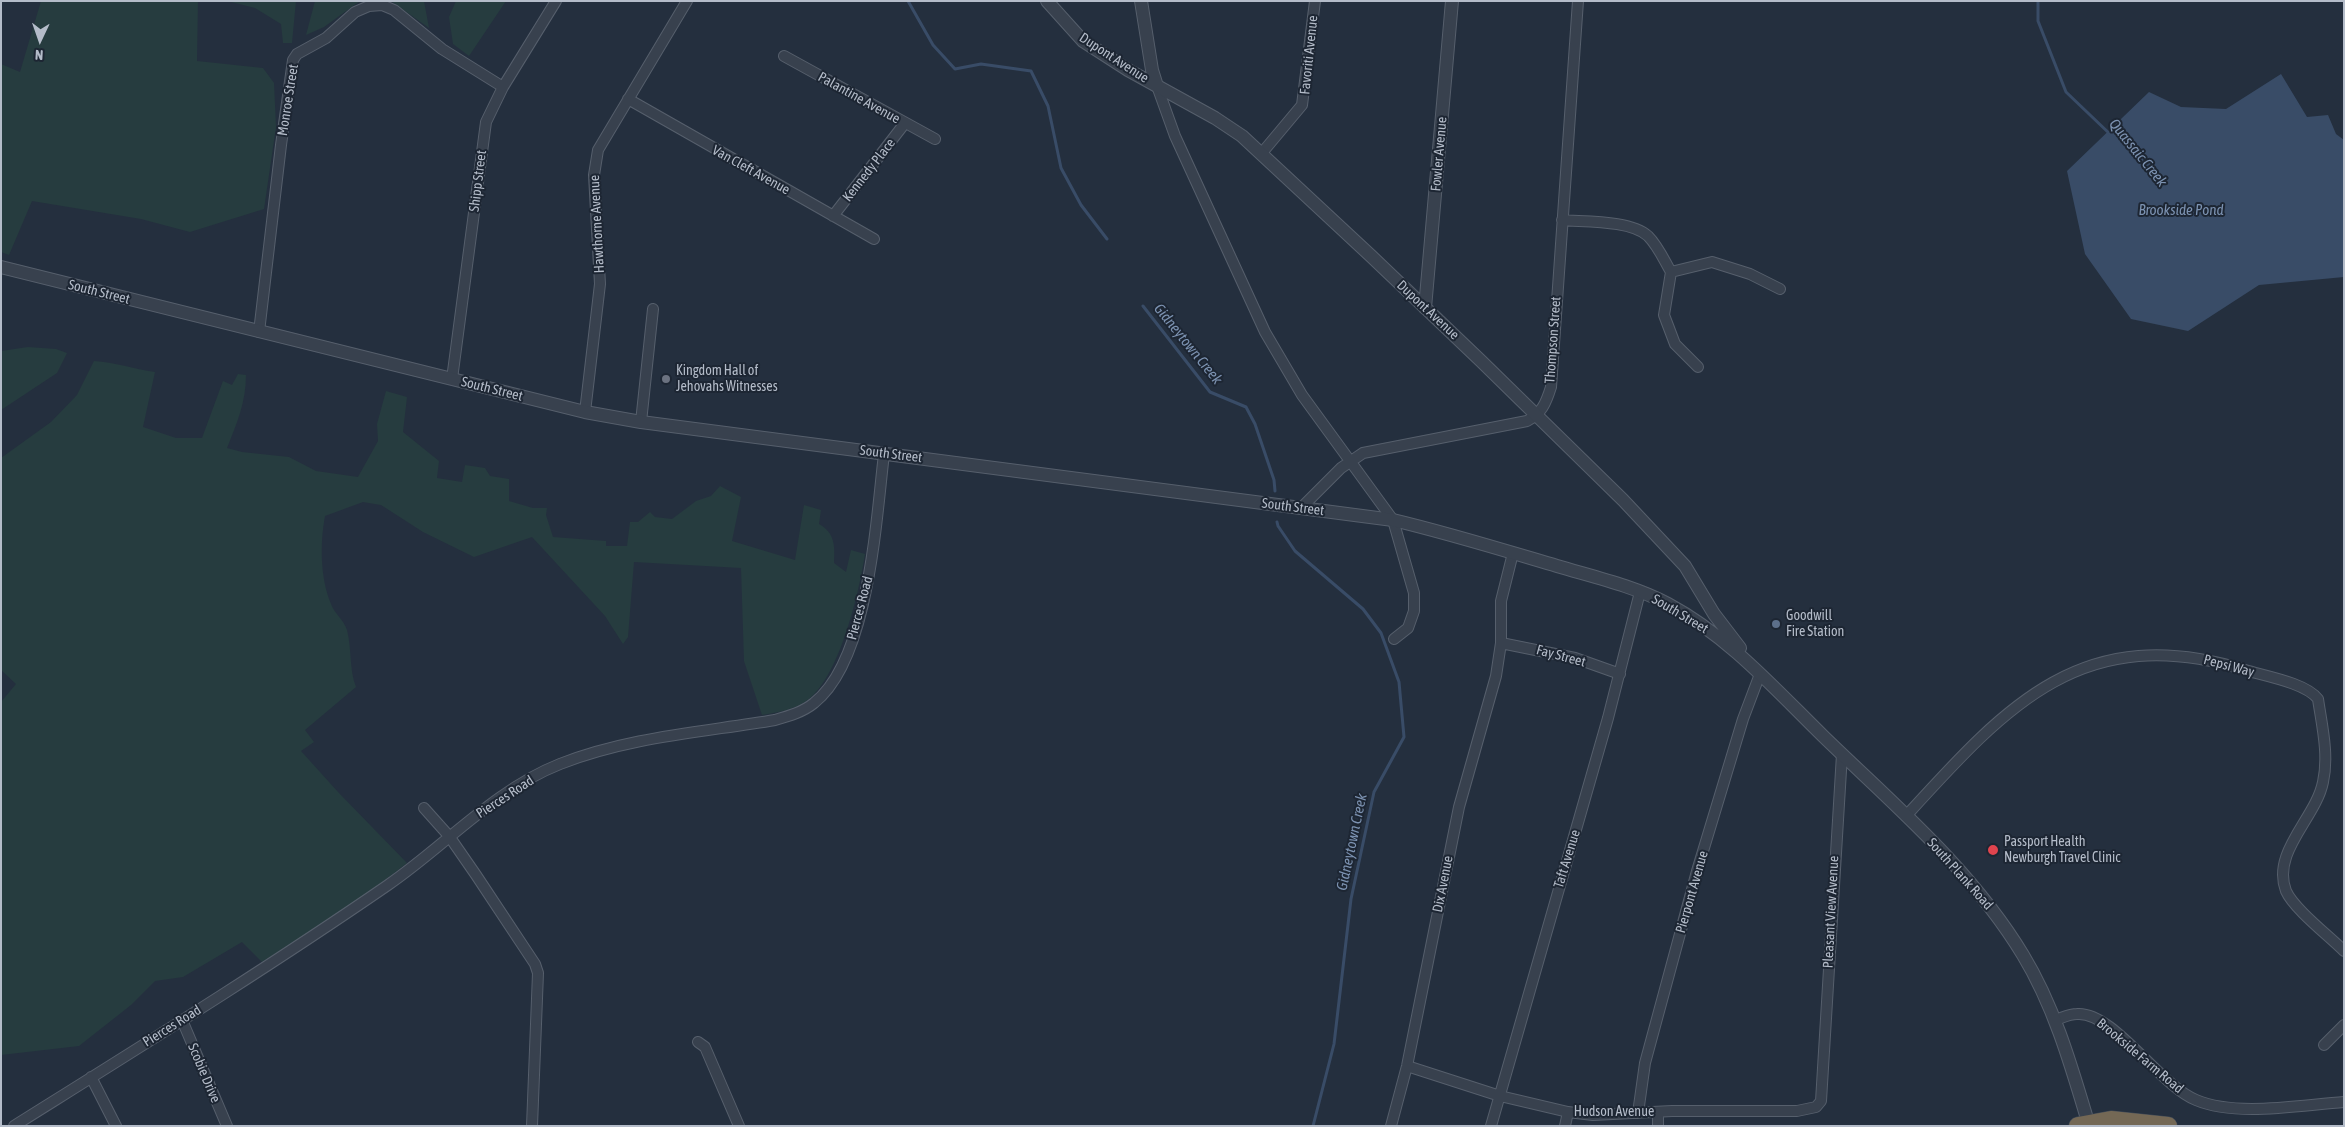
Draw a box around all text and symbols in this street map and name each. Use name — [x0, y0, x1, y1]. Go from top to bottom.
north arrow — [15, 15, 65, 65]
street label: Favoriti Avenue — [1296, 15, 1322, 95]
street label: Dupont Avenue — [1076, 29, 1152, 87]
text: N — [35, 47, 44, 63]
street label: Monroe Street — [274, 63, 302, 137]
street label: Palantine Avenue — [815, 69, 903, 127]
water label: Quassaic Creek — [2105, 115, 2171, 191]
street label: Fowler Avenue — [1427, 116, 1451, 192]
street label: Kennedy Place — [839, 135, 899, 205]
street label: Van Cleft Avenue — [709, 142, 793, 198]
street label: Shipp Street — [466, 149, 490, 213]
street label: Hawthorne Avenue — [586, 174, 608, 274]
water label: Brookside Pond — [2138, 201, 2224, 219]
street label: South Street — [67, 276, 131, 308]
street label: Dupont Avenue — [1393, 277, 1463, 343]
street label: Thompson Street — [1542, 296, 1564, 384]
water label: Gidneytown Creek — [1150, 300, 1226, 388]
place label: Kingdom Hall of Jehovahs Witnesses — [676, 363, 778, 396]
street label: South Street — [460, 373, 524, 405]
marker: Kingdom Hall of Jehovahs Witnesses — [660, 373, 672, 385]
street label: South Street — [859, 442, 923, 466]
street label: South Street — [1261, 495, 1325, 519]
street label: Pierces Road — [843, 574, 877, 642]
street label: South Street — [1649, 591, 1711, 637]
place label: Goodwill Fire Station — [1786, 608, 1844, 640]
marker: Goodwill Fire Station — [1770, 618, 1782, 630]
street label: Fay Street — [1535, 641, 1587, 671]
street label: Pepsi Way — [2202, 651, 2256, 681]
street label: Pierces Road — [473, 772, 537, 822]
water label: Gidneytown Creek — [1333, 792, 1371, 892]
street label: Taft Avenue — [1550, 828, 1584, 890]
place label: Passport Health Newburgh Travel Clinic — [2004, 834, 2120, 866]
street label: South Plank Road — [1923, 835, 1997, 913]
marker: Passport Health Newburgh Travel Clinic — [1986, 843, 2000, 857]
street label: Pierpont Avenue — [1672, 849, 1712, 935]
street label: Dix Avenue — [1429, 854, 1457, 914]
street label: Pleasant View Avenue — [1820, 855, 1842, 969]
street label: Pierces Road — [140, 1002, 204, 1050]
street label: Brookside Farm Road — [2093, 1015, 2187, 1097]
street label: Scobie Drive — [184, 1041, 224, 1105]
street label: Hudson Avenue — [1574, 1104, 1654, 1120]

